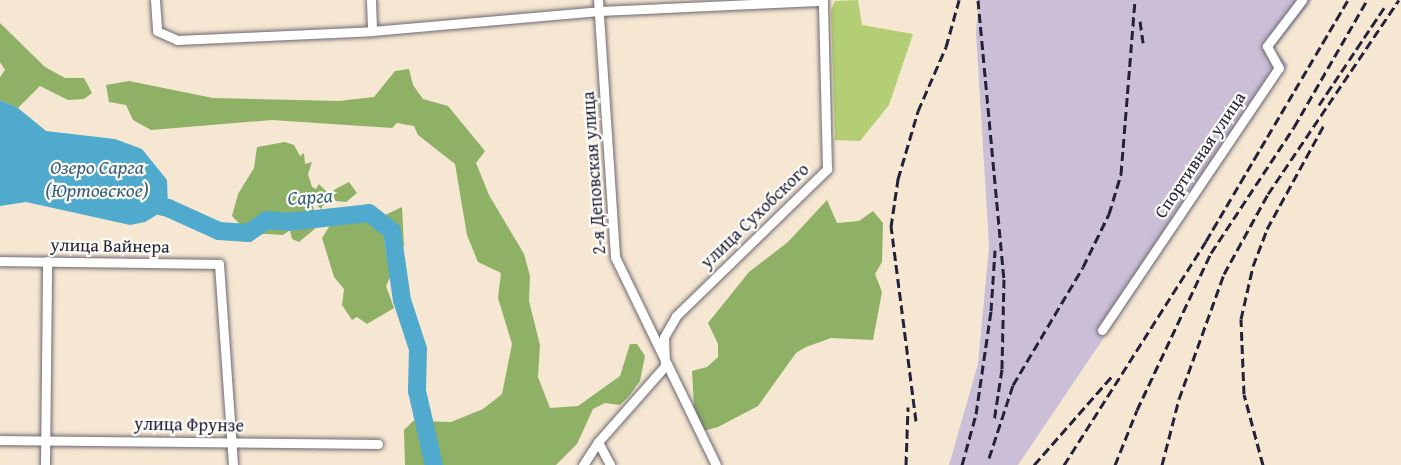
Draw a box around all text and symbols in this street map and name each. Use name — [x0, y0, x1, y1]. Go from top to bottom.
street label: Спортивная улица — [1150, 88, 1250, 222]
street label: 2-я Деповская улица — [578, 91, 610, 255]
water label: Озеро Сарга (Юртовское) — [45, 154, 149, 201]
street label: улица Сухобского — [696, 159, 814, 273]
water label: Сарга — [287, 182, 333, 210]
street label: улица Вайнера — [50, 234, 170, 258]
street label: улица Фрунзе — [134, 413, 244, 437]

